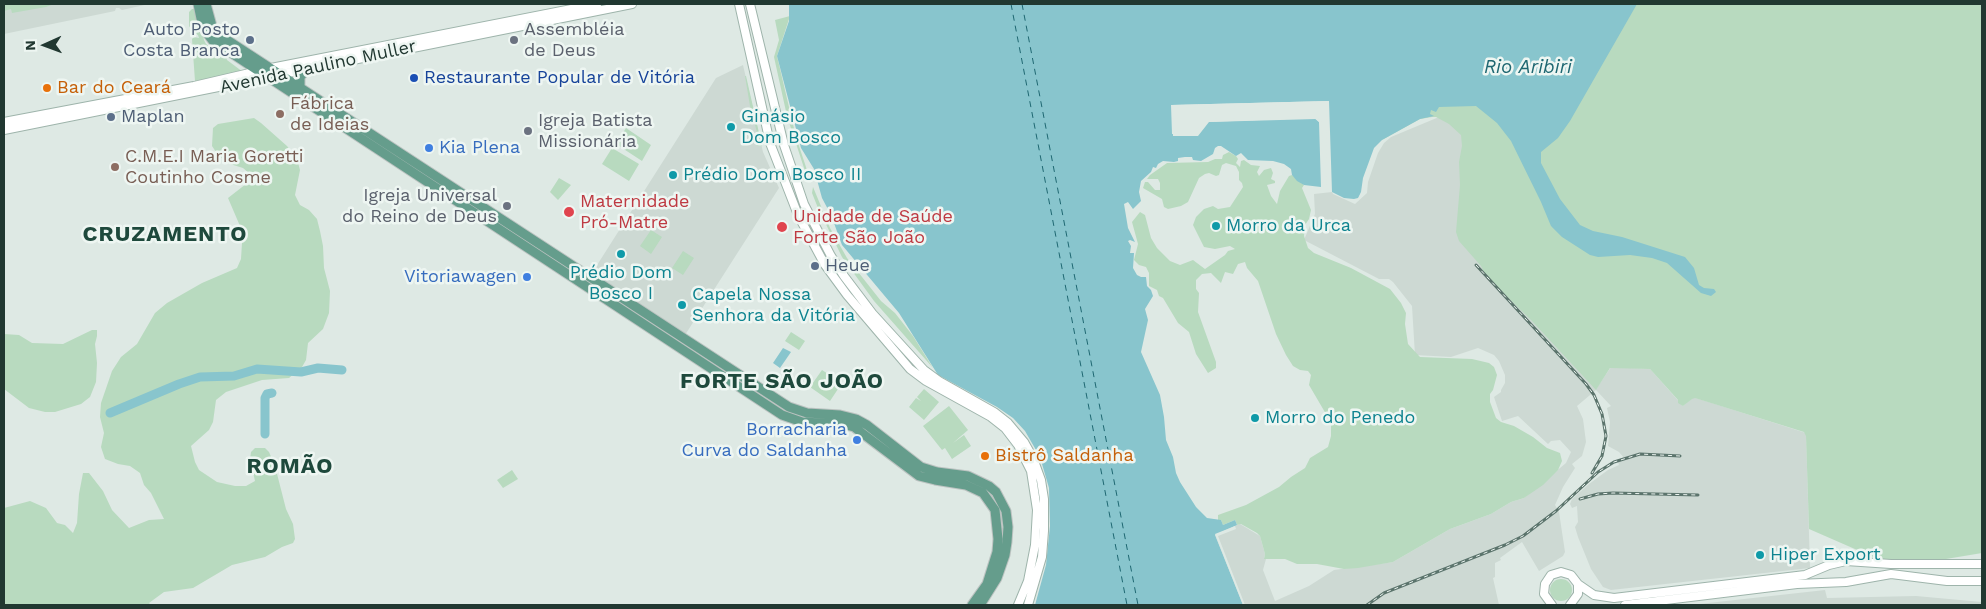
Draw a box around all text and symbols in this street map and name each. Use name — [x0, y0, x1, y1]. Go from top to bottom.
place label: Auto Posto Costa Branca — [123, 19, 240, 62]
place label: Assembléia de Deus — [524, 19, 624, 62]
north arrow — [20, 20, 70, 70]
marker: Auto Posto Costa Branca — [244, 34, 256, 46]
marker: Assembléia de Deus — [508, 34, 520, 46]
street label: Avenida Paulino Muller — [218, 36, 418, 98]
text: N — [22, 40, 38, 51]
water label: Rio Aribiri — [1484, 56, 1572, 78]
place label: Restaurante Popular de Vitória — [424, 67, 695, 89]
marker: Restaurante Popular de Vitória — [408, 72, 420, 84]
place label: Bar do Ceará — [57, 77, 171, 99]
marker: Bar do Ceará — [41, 82, 53, 94]
place label: Fábrica de Ideias — [290, 93, 369, 136]
place label: Maplan — [121, 106, 185, 128]
place label: Ginásio Dom Bosco — [741, 106, 841, 148]
marker: Fábrica de Ideias — [274, 108, 286, 120]
place label: Igreja Batista Missionária — [538, 110, 652, 152]
marker: Maplan — [105, 111, 117, 123]
marker: Ginásio Dom Bosco — [725, 121, 737, 133]
marker: Igreja Batista Missionária — [522, 125, 534, 137]
place label: Kia Plena — [439, 137, 520, 159]
marker: Kia Plena — [423, 142, 435, 154]
place label: C.M.E.I Maria Goretti Coutinho Cosme — [125, 146, 304, 188]
marker: C.M.E.I Maria Goretti Coutinho Cosme — [109, 161, 121, 173]
place label: Prédio Dom Bosco II — [683, 164, 861, 186]
marker: Prédio Dom Bosco II — [667, 169, 679, 181]
place label: Igreja Universal do Reino de Deus — [342, 185, 497, 228]
place label: Maternidade Pró-Matre — [580, 191, 689, 233]
marker: Igreja Universal do Reino de Deus — [501, 200, 513, 212]
marker: Maternidade Pró-Matre — [562, 205, 576, 219]
place label: Unidade de Saúde Forte São João — [793, 206, 953, 248]
place label: Morro da Urca — [1226, 215, 1351, 237]
marker: Unidade de Saúde Forte São João — [775, 220, 789, 234]
marker: Morro da Urca — [1210, 220, 1222, 232]
district label: CRUZAMENTO — [81, 222, 249, 248]
marker: Prédio Dom Bosco I — [615, 248, 627, 260]
place label: Heue — [825, 255, 870, 277]
marker: Heue — [809, 260, 821, 272]
place label: Prédio Dom Bosco I — [570, 262, 672, 304]
place label: Vitoriawagen — [404, 266, 517, 288]
marker: Vitoriawagen — [521, 271, 533, 283]
place label: Capela Nossa Senhora da Vitória — [692, 284, 855, 326]
marker: Capela Nossa Senhora da Vitória — [676, 299, 688, 311]
district label: FORTE SÃO JOÃO — [678, 369, 886, 395]
place label: Morro do Penedo — [1265, 407, 1415, 429]
marker: Morro do Penedo — [1249, 412, 1261, 424]
place label: Borracharia Curva do Saldanha — [682, 419, 847, 462]
marker: Borracharia Curva do Saldanha — [851, 434, 863, 446]
place label: Bistrô Saldanha — [995, 445, 1134, 467]
marker: Bistrô Saldanha — [979, 450, 991, 462]
district label: ROMÃO — [246, 454, 334, 480]
place label: Hiper Export — [1770, 544, 1881, 566]
marker: Hiper Export — [1754, 549, 1766, 561]

